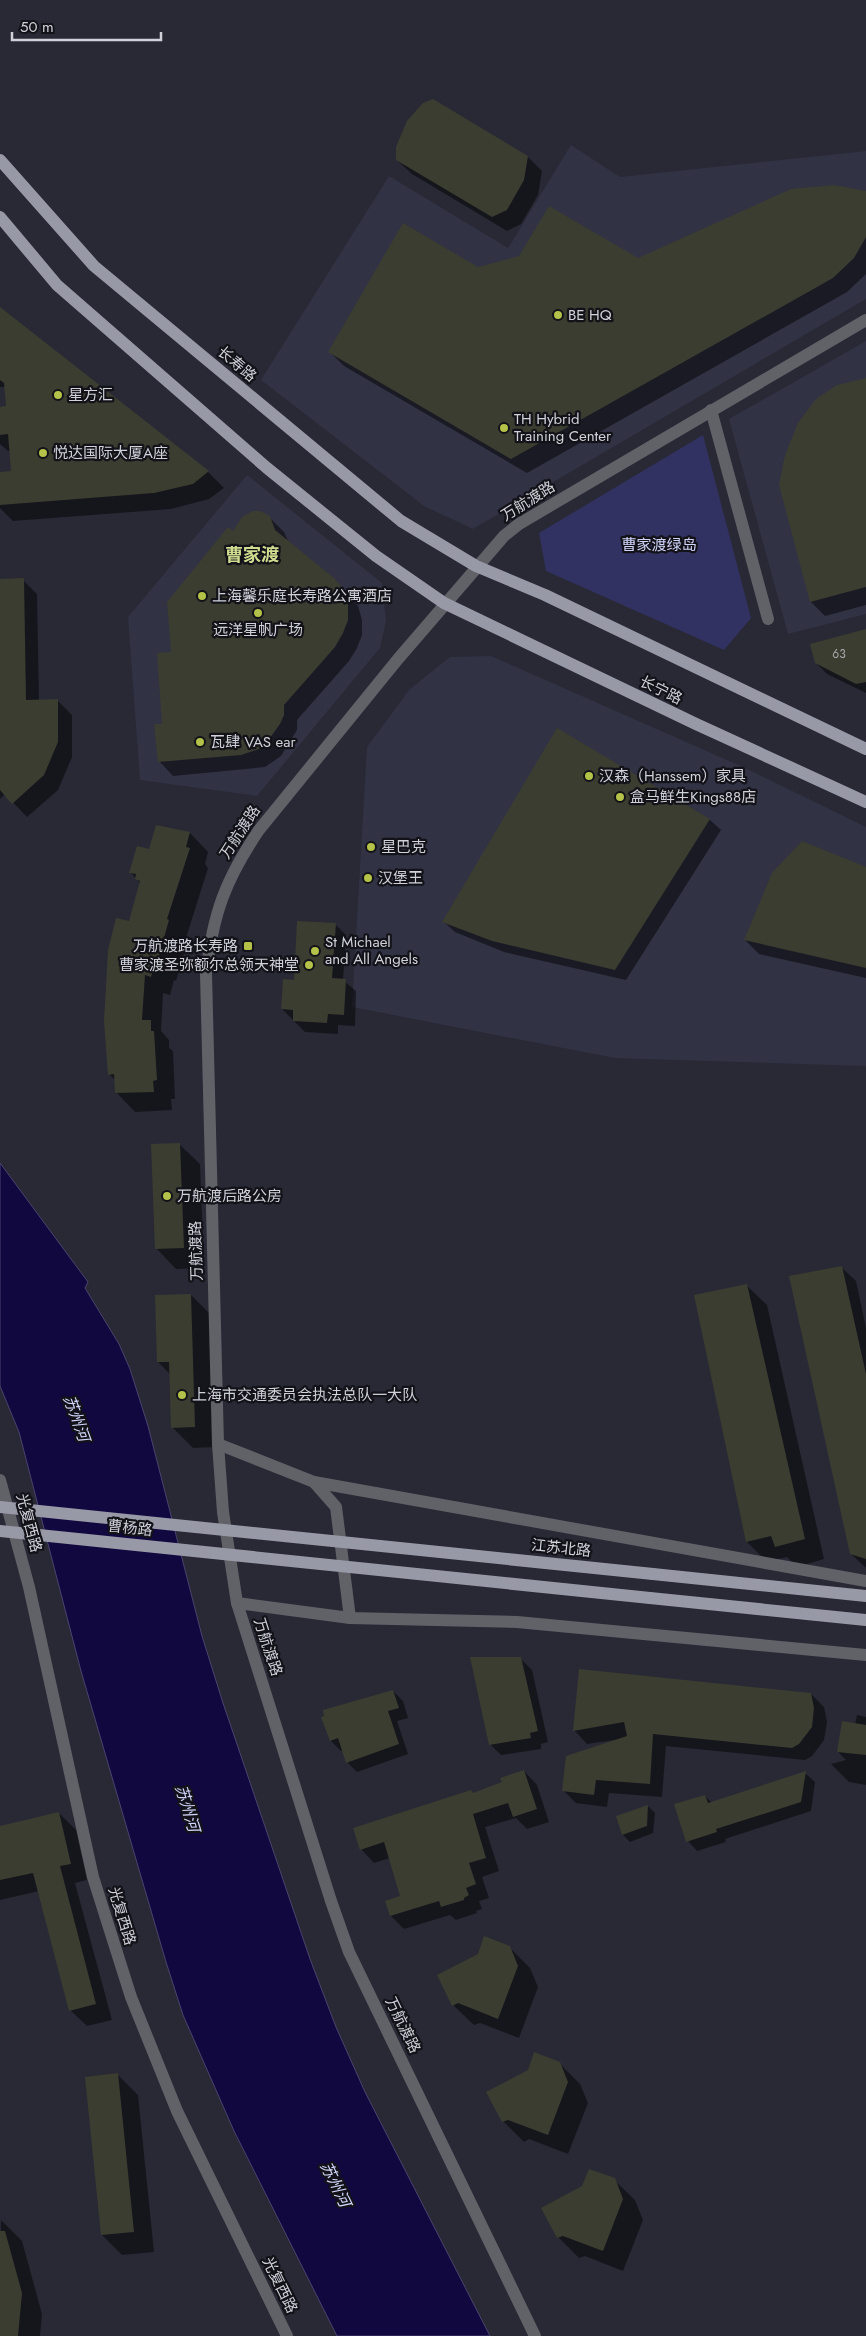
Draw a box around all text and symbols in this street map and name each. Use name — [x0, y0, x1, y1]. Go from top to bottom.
scale bar — [12, 10, 161, 42]
text: 50 m — [20, 16, 54, 38]
place label: BE HQ — [568, 304, 612, 326]
marker: BE HQ — [552, 309, 564, 321]
street label: 长寿路 — [213, 341, 261, 387]
place label: 星方汇 — [68, 384, 113, 406]
marker: 星方汇 — [52, 389, 64, 401]
place label: TH Hybrid Training Center — [514, 408, 612, 447]
marker: TH Hybrid Training Center — [498, 422, 510, 434]
place label: 悦达国际大厦A座 — [53, 442, 168, 464]
marker: 悦达国际大厦A座 — [37, 447, 49, 459]
street label: 万航渡路 — [497, 476, 559, 526]
park label: 曹家渡绿岛 — [621, 534, 697, 556]
district label: 曹家渡 — [225, 542, 279, 568]
place label: 上海馨乐庭长寿路公寓酒店 — [212, 585, 392, 607]
marker: 上海馨乐庭长寿路公寓酒店 — [196, 590, 208, 602]
marker: 远洋星帆广场 — [252, 607, 264, 619]
place label: 远洋星帆广场 — [213, 619, 303, 641]
house number: 63 — [832, 645, 846, 663]
street label: 长宁路 — [636, 670, 686, 710]
place label: 瓦肆 VAS ear — [210, 731, 296, 753]
marker: 瓦肆 VAS ear — [194, 736, 206, 748]
place label: 汉森（Hanssem）家具 — [599, 765, 746, 787]
marker: 汉森（Hanssem）家具 — [583, 770, 595, 782]
place label: 盒马鲜生Kings88店 — [630, 786, 756, 808]
marker: 盒马鲜生Kings88店 — [614, 791, 626, 803]
street label: 万航渡路 — [214, 801, 266, 863]
place label: 星巴克 — [381, 836, 426, 858]
marker: 星巴克 — [365, 841, 377, 853]
place label: 汉堡王 — [378, 867, 423, 889]
marker: 汉堡王 — [362, 872, 374, 884]
place label: St Michael and All Angels — [325, 931, 418, 970]
place label: 万航渡路长寿路 — [133, 935, 238, 957]
marker: 万航渡路长寿路 — [242, 940, 254, 952]
marker: St Michael and All Angels — [309, 945, 321, 957]
place label: 曹家渡圣弥额尔总领天神堂 — [119, 954, 299, 976]
marker: 曹家渡圣弥额尔总领天神堂 — [303, 959, 315, 971]
place label: 万航渡后路公房 — [177, 1185, 282, 1207]
marker: 万航渡后路公房 — [161, 1190, 173, 1202]
street label: 万航渡路 — [184, 1221, 208, 1281]
place label: 上海市交通委员会执法总队一大队 — [192, 1384, 417, 1406]
marker: 上海市交通委员会执法总队一大队 — [176, 1389, 188, 1401]
water label: 苏州河 — [58, 1392, 97, 1447]
street label: 光复西路 — [11, 1491, 47, 1555]
street label: 曹杨路 — [106, 1515, 154, 1541]
street label: 江苏北路 — [530, 1534, 592, 1562]
street label: 万航渡路 — [248, 1615, 288, 1679]
water label: 苏州河 — [170, 1782, 206, 1837]
street label: 光复西路 — [103, 1884, 141, 1948]
street label: 万航渡路 — [380, 1993, 426, 2057]
water label: 苏州河 — [315, 2158, 358, 2214]
street label: 光复西路 — [257, 2253, 303, 2317]

